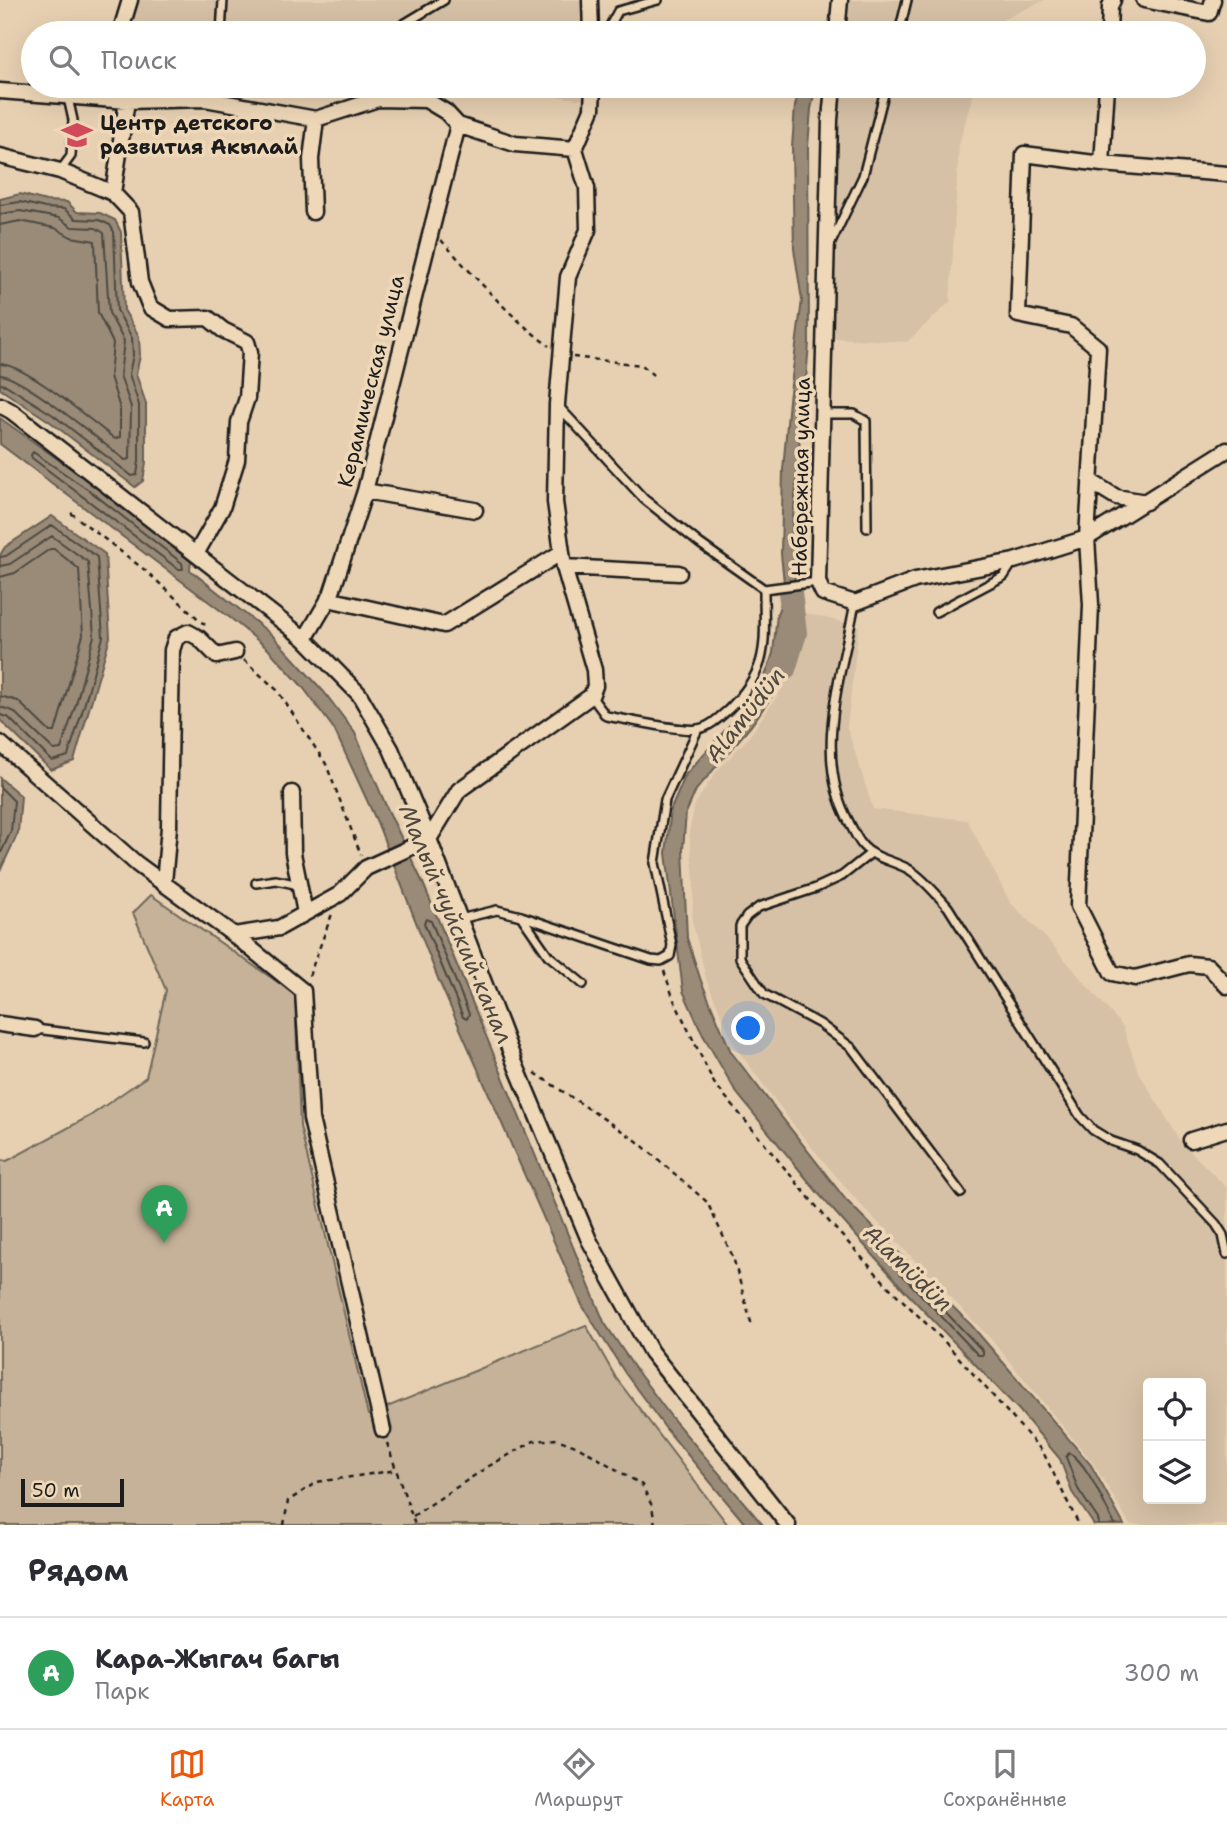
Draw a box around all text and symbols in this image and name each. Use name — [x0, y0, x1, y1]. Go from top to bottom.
search box — [21, 21, 1206, 98]
icon: search — [45, 41, 83, 79]
text: Поиск — [101, 42, 177, 77]
place label: Центр детского развития Акылай — [100, 109, 299, 161]
school or university icon: Центр детского развития Акылай — [60, 118, 94, 152]
street label: Керамическая улица — [331, 272, 411, 490]
street label: Набережная улица — [785, 377, 817, 577]
water label: Alamüdün — [698, 661, 792, 769]
water label: Малый чуйский канал — [392, 800, 520, 1048]
your location — [731, 1011, 765, 1045]
pin: A — [141, 1185, 187, 1243]
water label: Alamüdün — [857, 1218, 959, 1318]
map controls — [1143, 1378, 1206, 1504]
button: locate — [1143, 1378, 1206, 1441]
button: layers — [1143, 1441, 1206, 1504]
scale bar — [21, 1476, 124, 1508]
text: 50 m — [32, 1478, 80, 1503]
text: Рядом — [28, 1550, 128, 1591]
text: Кара-Жыгач багы — [95, 1641, 340, 1676]
text: A — [42, 1658, 60, 1688]
text: 300 m — [1124, 1658, 1199, 1688]
text: Парк — [95, 1676, 150, 1706]
tab: Карта — [160, 1745, 214, 1812]
tab: Маршрут — [534, 1745, 623, 1812]
tab: Сохранённые — [943, 1745, 1067, 1812]

